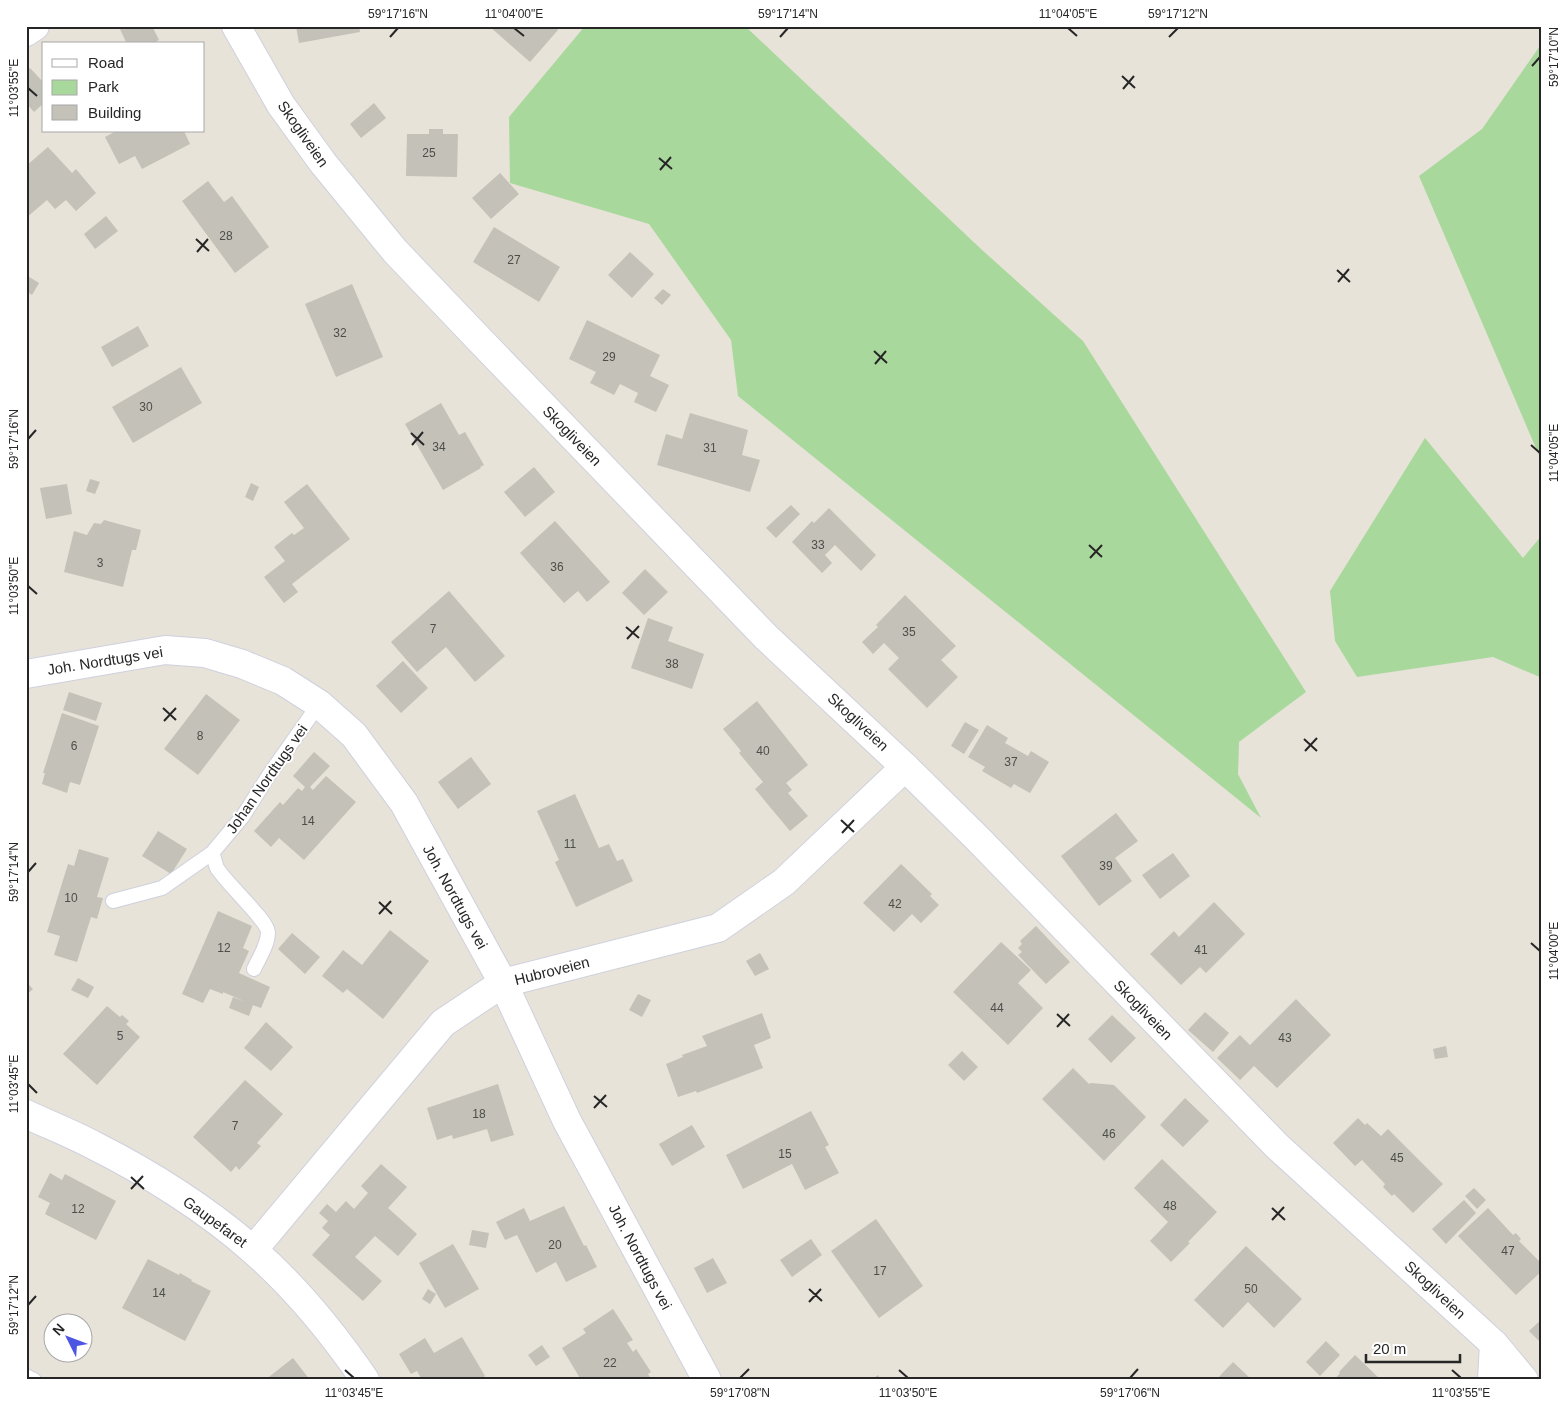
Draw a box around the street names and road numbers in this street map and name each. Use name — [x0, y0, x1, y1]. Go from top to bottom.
street label: Skogliveien — [274, 97, 332, 170]
street label: Skogliveien — [540, 402, 605, 469]
street label: Joh. Nordtugs vei — [46, 643, 164, 678]
street label: Skogliveien — [824, 689, 892, 754]
street label: Johan Nordtugs vei — [223, 721, 311, 837]
street label: Joh. Nordtugs vei — [420, 842, 491, 952]
street label: Hubroveien — [513, 953, 591, 988]
street label: Skogliveien — [1111, 976, 1176, 1043]
street label: Gaupefaret — [180, 1193, 251, 1251]
street label: Joh. Nordtugs vei — [606, 1201, 675, 1312]
street label: Skogliveien — [1401, 1257, 1469, 1322]

